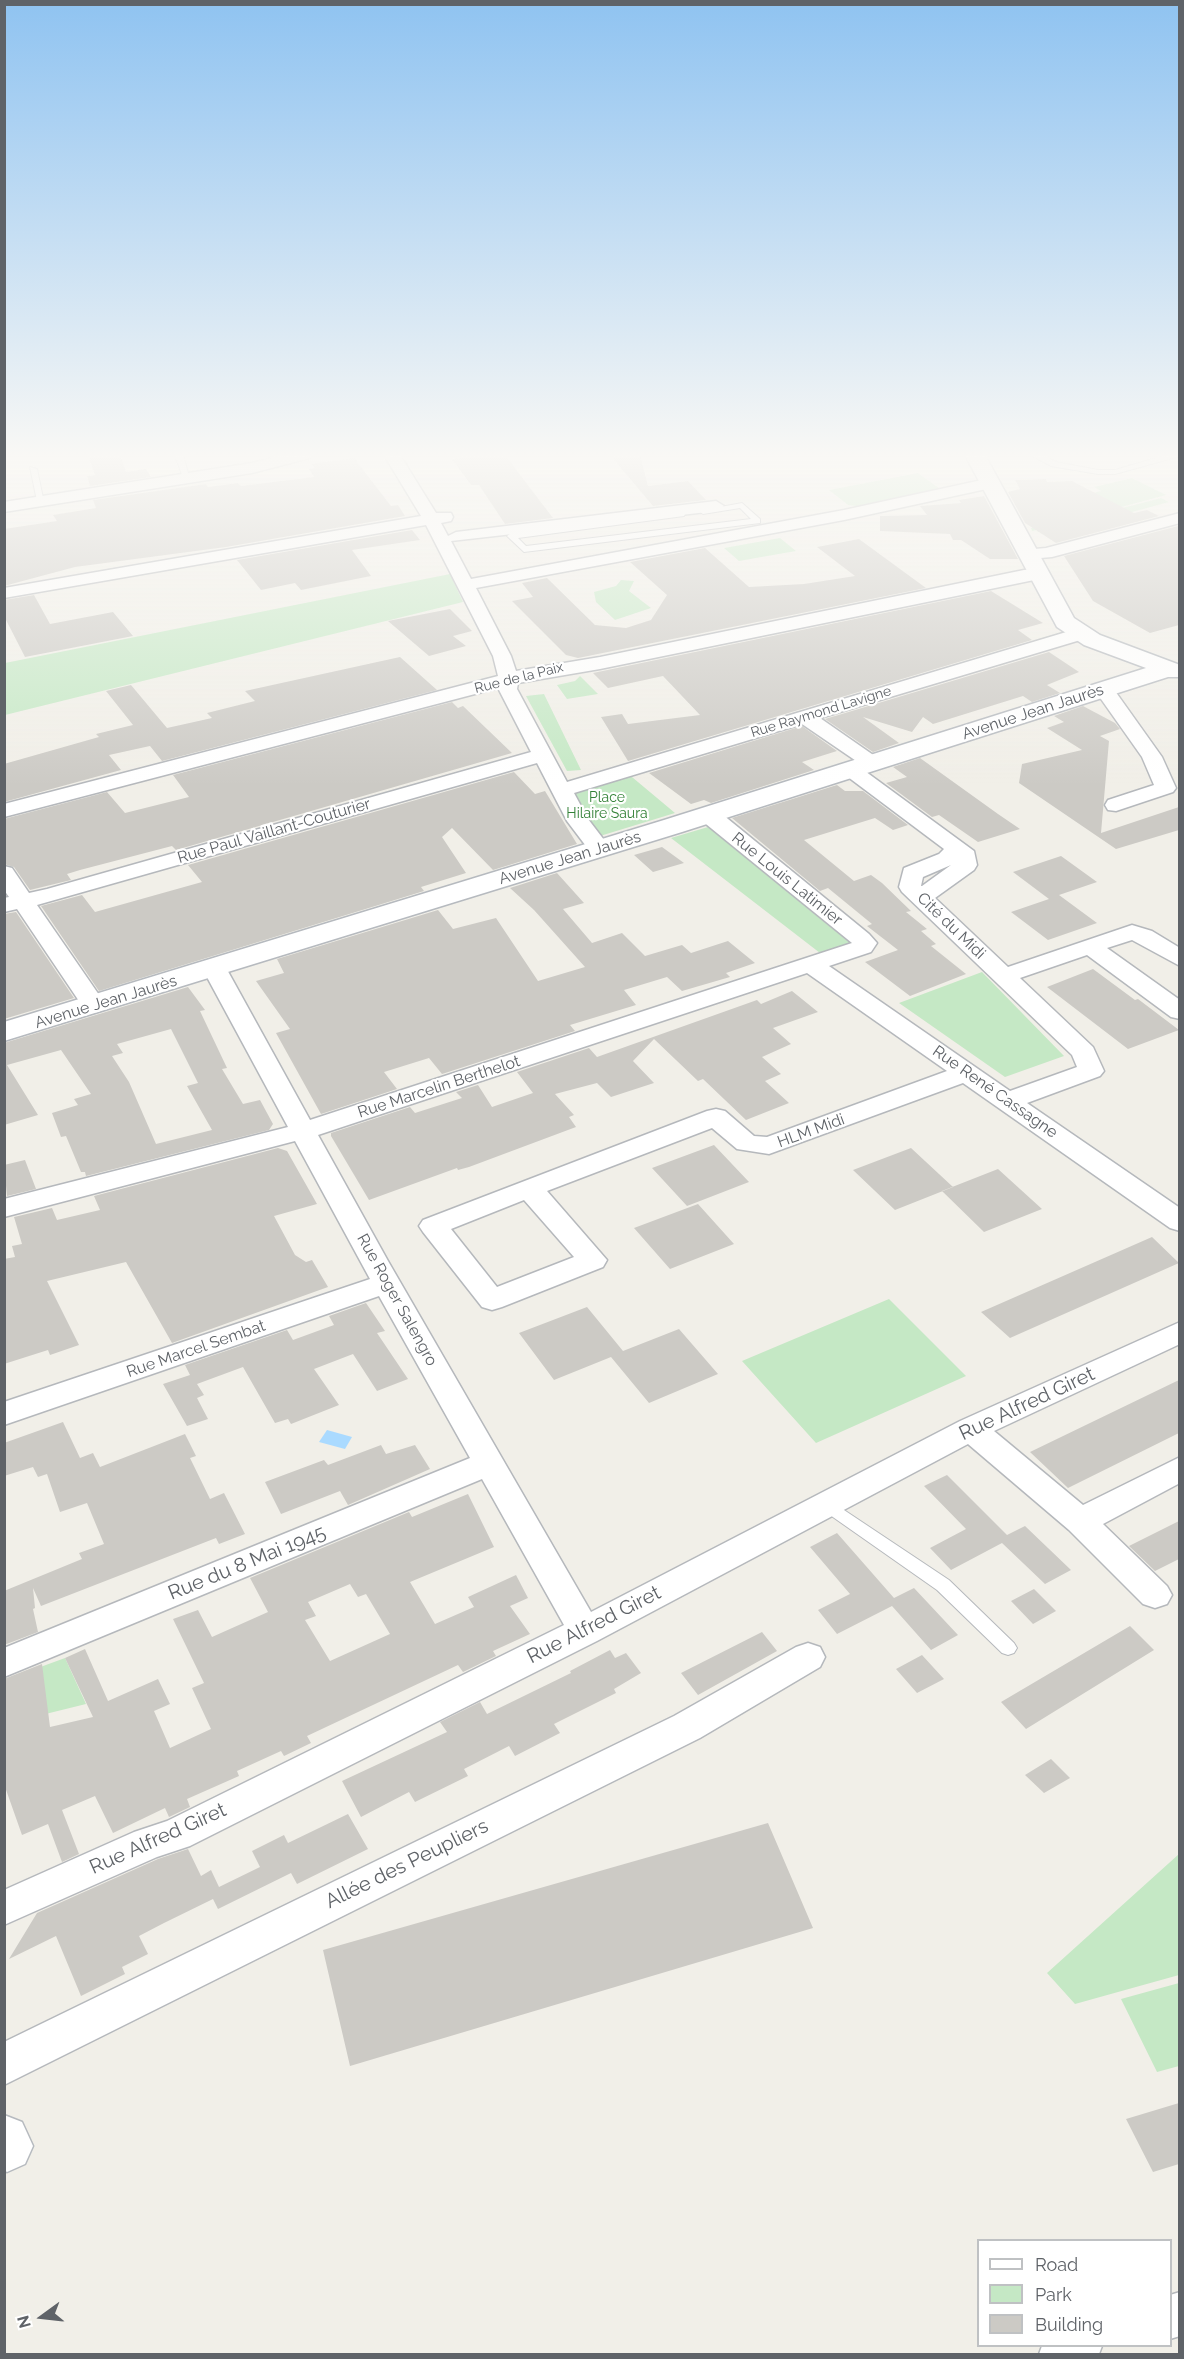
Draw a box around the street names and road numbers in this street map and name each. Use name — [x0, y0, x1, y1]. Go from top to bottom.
street label: Rue de la Paix — [473, 659, 565, 697]
street label: Avenue Jean Jaurès — [960, 680, 1106, 744]
street label: Rue Raymond Lavigne — [749, 683, 893, 741]
street label: Rue Paul Vaillant-Couturier — [175, 794, 373, 868]
street label: Avenue Jean Jaurès — [497, 827, 643, 889]
street label: Rue Louis Latimier — [728, 828, 846, 930]
street label: Cité du Midi — [913, 889, 989, 963]
street label: Avenue Jean Jaurès — [33, 971, 179, 1033]
street label: Rue René Cassagne — [929, 1042, 1061, 1142]
street label: Rue Marcelin Berthelot — [355, 1052, 523, 1122]
street label: HLM Midi — [775, 1110, 847, 1152]
street label: Rue Roger Salengro — [353, 1231, 441, 1369]
street label: Rue Marcel Sembat — [124, 1316, 268, 1382]
street label: Rue Alfred Giret — [955, 1362, 1099, 1446]
street label: Rue du 8 Mai 1945 — [165, 1520, 329, 1606]
street label: Rue Alfred Giret — [523, 1581, 665, 1669]
street label: Rue Alfred Giret — [86, 1798, 230, 1880]
street label: Allée des Peupliers — [322, 1814, 492, 1914]

